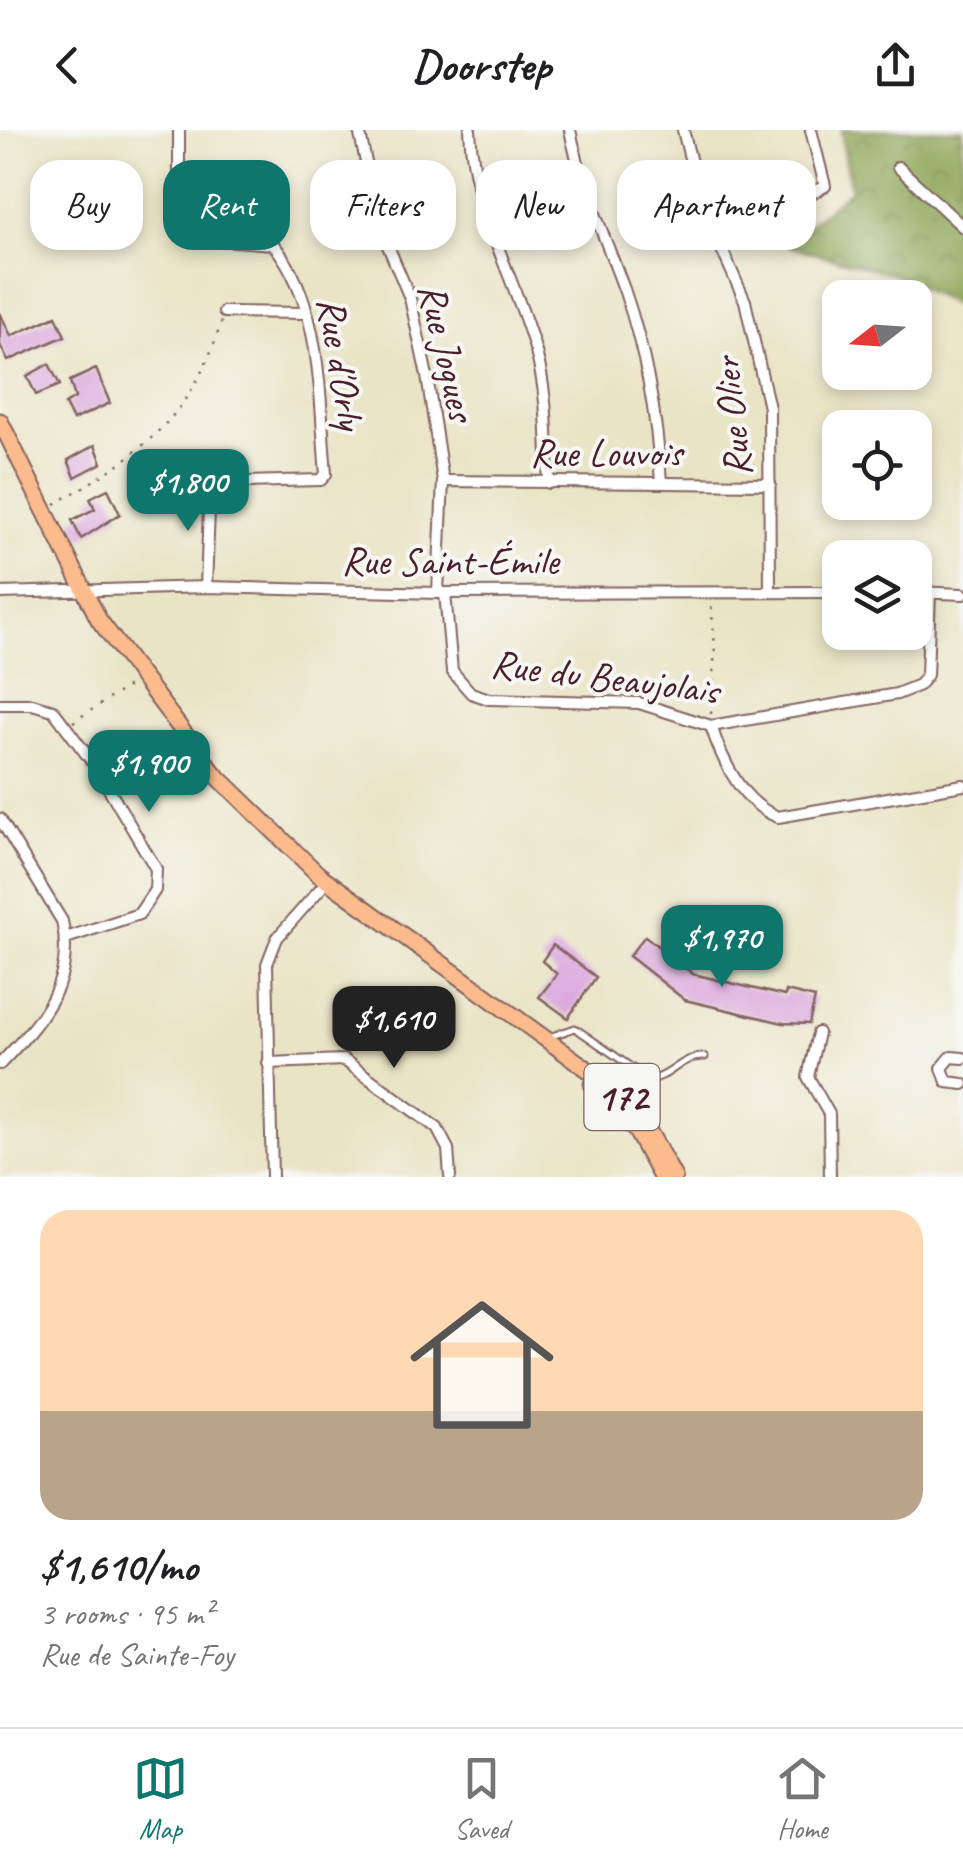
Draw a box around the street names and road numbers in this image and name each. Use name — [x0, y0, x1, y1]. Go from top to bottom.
street label: Rue Jogues — [407, 278, 488, 429]
street label: Rue d'Orly — [306, 294, 377, 436]
street label: Rue Olier — [701, 352, 763, 479]
street label: Rue Louvois — [530, 428, 685, 478]
street label: Rue Saint-Émile — [342, 536, 561, 586]
street label: Rue du Beaujolais — [488, 638, 725, 716]
road number: 172 — [584, 1064, 660, 1130]

